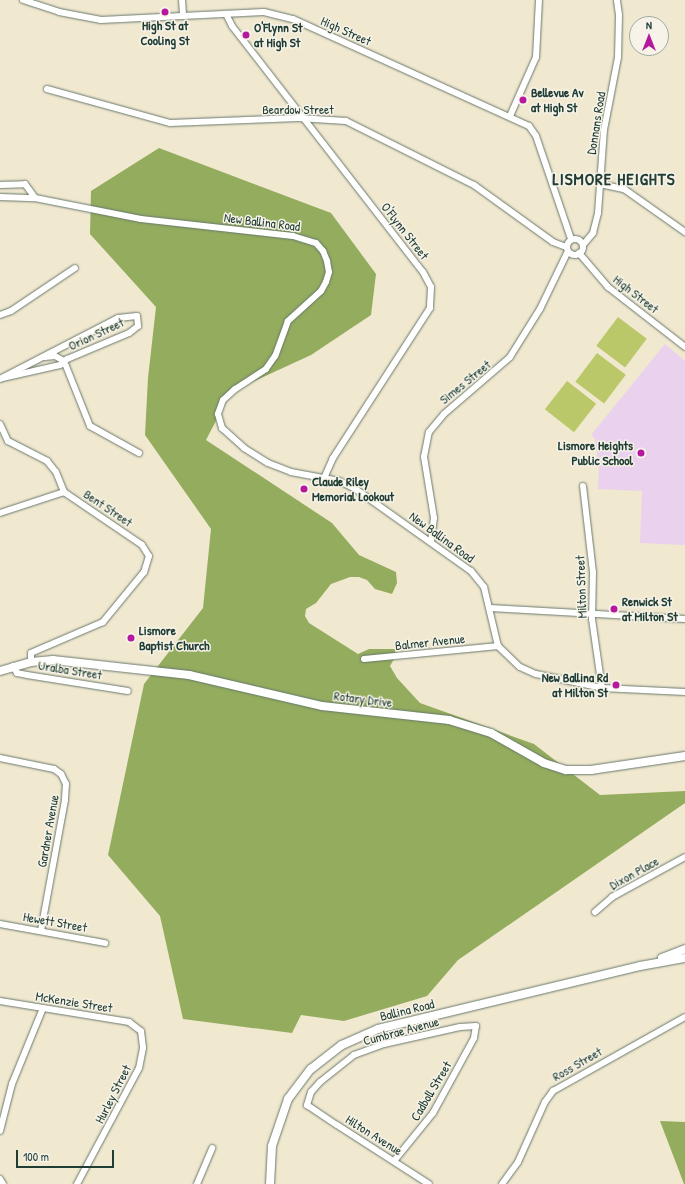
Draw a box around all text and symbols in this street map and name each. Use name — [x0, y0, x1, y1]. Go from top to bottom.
marker: High St at Cooling St — [160, 7, 170, 17]
street label: High Street — [318, 13, 374, 49]
north arrow — [629, 16, 669, 56]
place label: High St at Cooling St — [140, 18, 190, 49]
text: N — [646, 18, 652, 32]
place label: O'Flynn St at High St — [254, 20, 302, 51]
marker: O'Flynn St at High St — [241, 30, 251, 40]
place label: Bellevue Av at High St — [531, 85, 584, 116]
street label: Donnans Road — [583, 90, 609, 156]
marker: Bellevue Av at High St — [518, 95, 528, 105]
street label: Beardow Street — [262, 101, 334, 117]
district label: LISMORE HEIGHTS — [552, 169, 676, 189]
street label: O'Flynn Street — [378, 199, 432, 263]
street label: New Ballina Road — [223, 210, 301, 234]
street label: High Street — [610, 271, 662, 317]
street label: Orion Street — [66, 314, 126, 354]
street label: Simes Street — [436, 357, 494, 407]
place label: Lismore Heights Public School — [558, 438, 633, 469]
marker: Lismore Heights Public School — [636, 448, 646, 458]
place label: Claude Riley Memorial Lookout — [312, 474, 394, 505]
marker: Claude Riley Memorial Lookout — [299, 484, 309, 494]
street label: Bent Street — [81, 486, 135, 530]
street label: New Ballina Road — [406, 508, 478, 566]
street label: Milton Street — [572, 555, 590, 619]
place label: Renwick St at Milton St — [622, 594, 678, 625]
marker: Renwick St at Milton St — [609, 604, 619, 614]
place label: Lismore Baptist Church — [139, 623, 209, 654]
street label: Balmer Avenue — [394, 631, 466, 653]
marker: Lismore Baptist Church — [126, 633, 136, 643]
street label: Uralba Street — [37, 657, 103, 683]
place label: New Ballina Rd at Milton St — [542, 670, 608, 701]
marker: New Ballina Rd at Milton St — [611, 680, 621, 690]
street label: Rotary Drive — [333, 688, 393, 710]
street label: Gardner Avenue — [34, 793, 62, 869]
street label: Dixon Place — [607, 853, 661, 893]
street label: Hewett Street — [22, 909, 88, 935]
street label: McKenzie Street — [34, 988, 114, 1016]
street label: Ballina Road — [378, 996, 436, 1024]
street label: Cumbrae Avenue — [361, 1013, 441, 1049]
street label: Ross Street — [550, 1044, 604, 1084]
street label: Cadboll Street — [407, 1058, 455, 1124]
street label: Hurley Street — [92, 1062, 134, 1126]
street label: Hilton Avenue — [343, 1111, 405, 1159]
scale bar — [18, 1142, 116, 1168]
text: 100 m — [23, 1148, 49, 1165]

